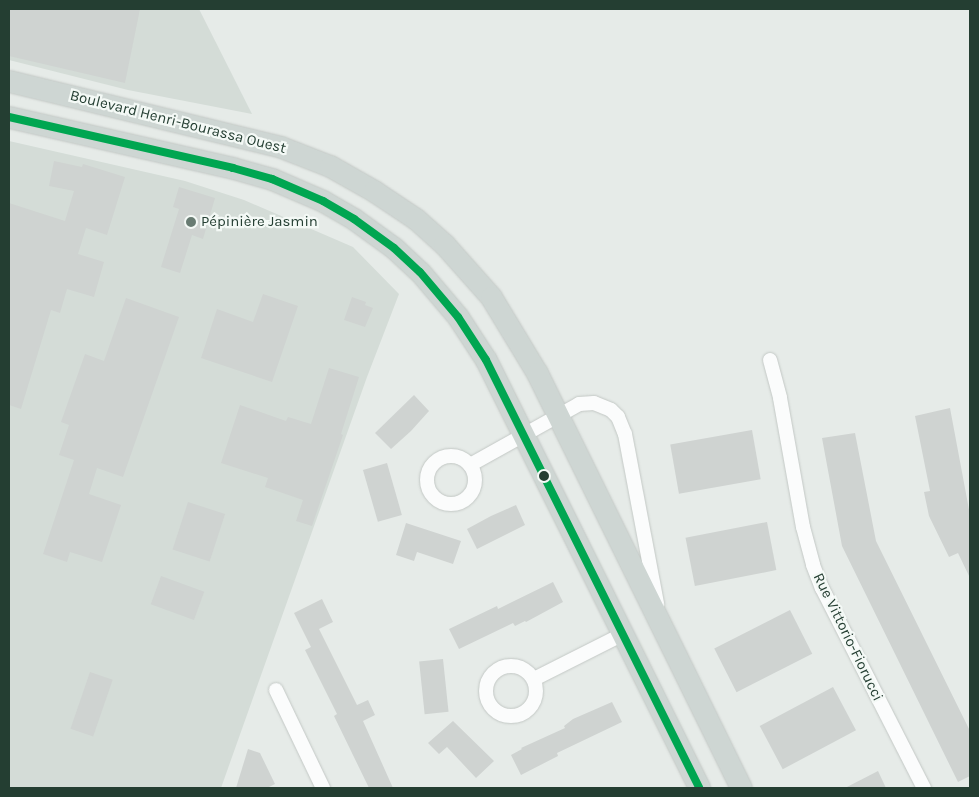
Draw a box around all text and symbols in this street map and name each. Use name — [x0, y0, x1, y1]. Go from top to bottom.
street label: Boulevard Henri-Bourassa Ouest — [68, 86, 288, 158]
place label: Pépinière Jasmin — [201, 213, 318, 231]
marker: Pépinière Jasmin — [185, 216, 197, 228]
unlabelled marker — [539, 471, 549, 481]
street label: Rue Vittorio-Fiorucci — [809, 570, 887, 704]

